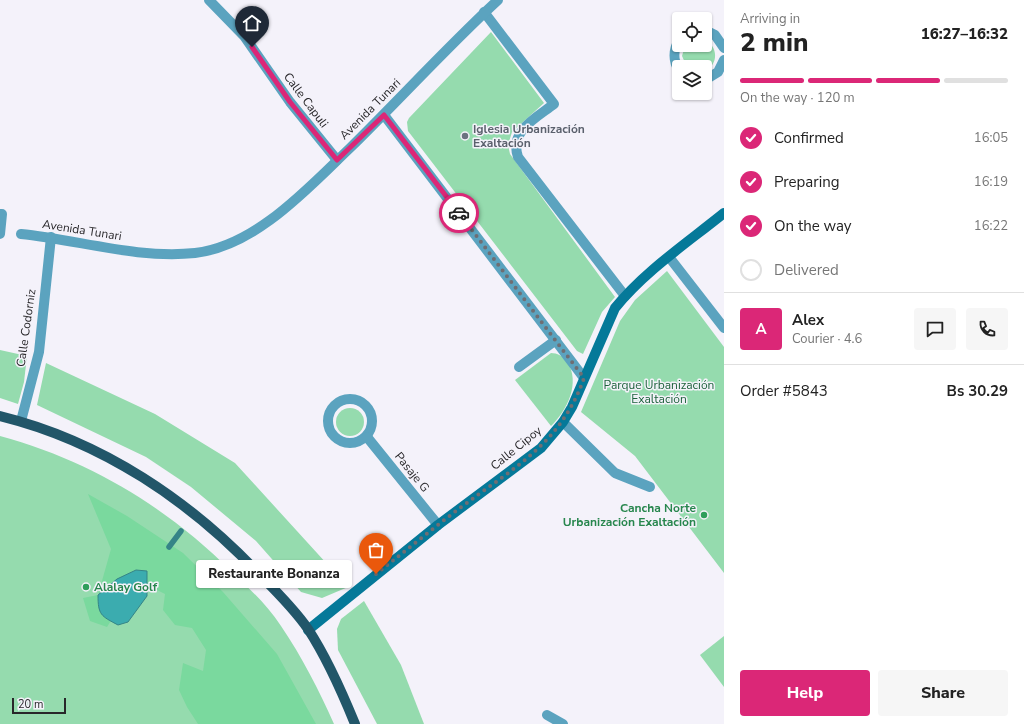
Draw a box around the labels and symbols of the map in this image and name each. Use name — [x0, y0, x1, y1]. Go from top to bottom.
pin — [235, 6, 269, 47]
street label: Calle Capuli — [280, 69, 332, 131]
street label: Avenida Tunari — [336, 75, 404, 143]
place label: Iglesia Urbanización Exaltación — [473, 121, 585, 151]
marker: Iglesia Urbanización Exaltación — [460, 131, 470, 141]
courier — [439, 193, 479, 233]
street label: Avenida Tunari — [41, 216, 123, 244]
street label: Calle Codorniz — [13, 288, 39, 368]
park label: Parque Urbanización Exaltación — [604, 377, 714, 407]
street label: Calle Cipoy — [487, 422, 546, 474]
street label: Pasaje G — [391, 449, 433, 495]
place label: Cancha Norte Urbanización Exaltación — [563, 500, 696, 530]
marker: Cancha Norte Urbanización Exaltación — [699, 510, 709, 520]
pin — [359, 533, 393, 574]
callout: Restaurante Bonanza — [196, 560, 352, 588]
place label: Alalay Golf — [94, 579, 158, 595]
marker: Alalay Golf — [81, 582, 91, 592]
scale bar — [12, 696, 66, 715]

